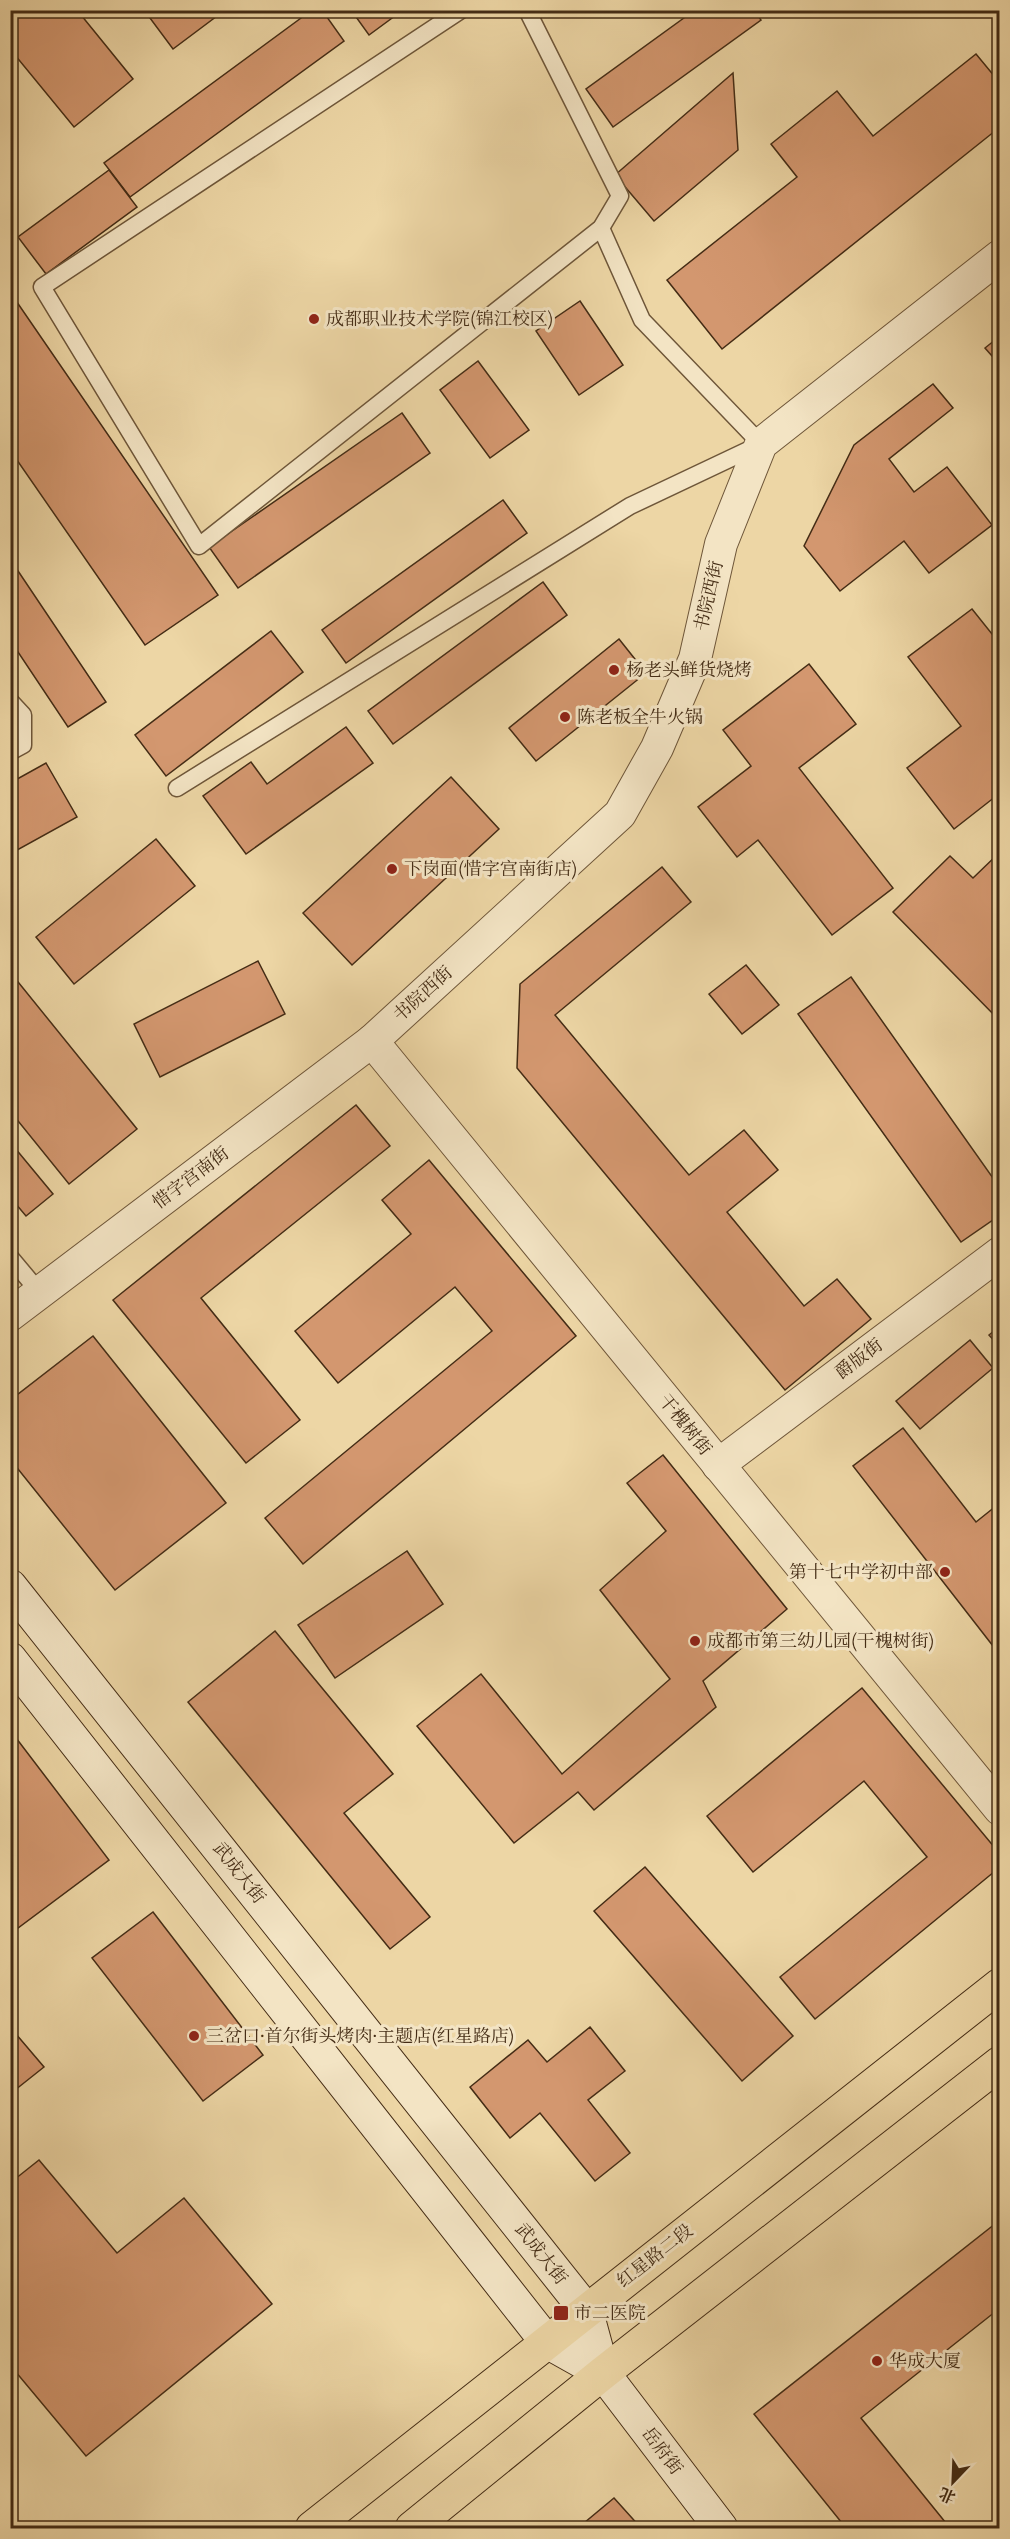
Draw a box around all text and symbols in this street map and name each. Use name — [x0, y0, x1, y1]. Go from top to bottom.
place label: 成都职业技术学院(锦江校区) — [326, 307, 553, 332]
marker: 成都职业技术学院(锦江校区) — [307, 312, 321, 326]
street label: 书院西街 — [689, 558, 729, 634]
place label: 杨老头鲜货烧烤 — [626, 658, 752, 683]
marker: 杨老头鲜货烧烤 — [607, 663, 621, 677]
place label: 陈老板全牛火锅 — [577, 705, 703, 730]
marker: 陈老板全牛火锅 — [558, 710, 572, 724]
place label: 下岗面(惜字宫南街店) — [404, 857, 577, 882]
marker: 下岗面(惜字宫南街店) — [385, 862, 399, 876]
street label: 书院西街 — [388, 961, 458, 1027]
street label: 惜字宫南街 — [148, 1141, 234, 1215]
street label: 爵版街 — [830, 1333, 888, 1385]
street label: 干槐树街 — [653, 1389, 717, 1461]
place label: 第十七中学初中部 — [789, 1560, 933, 1585]
marker: 第十七中学初中部 — [938, 1565, 952, 1579]
place label: 成都市第三幼儿园(干槐树街) — [707, 1629, 934, 1654]
marker: 成都市第三幼儿园(干槐树街) — [688, 1634, 702, 1648]
street label: 武成大街 — [207, 1837, 271, 1909]
place label: 三岔口·首尔街头烤肉·主题店(红星路店) — [206, 2024, 515, 2049]
marker: 三岔口·首尔街头烤肉·主题店(红星路店) — [187, 2029, 201, 2043]
street label: 武成大街 — [509, 2218, 573, 2290]
street label: 红星路二段 — [612, 2218, 698, 2294]
place label: 市二医院 — [574, 2301, 646, 2326]
marker: 市二医院 — [552, 2304, 570, 2322]
place label: 华成大厦 — [889, 2349, 961, 2374]
marker: 华成大厦 — [870, 2354, 884, 2368]
street label: 岳府街 — [636, 2422, 688, 2480]
north arrow — [923, 2452, 983, 2512]
text: 北 — [936, 2482, 959, 2508]

